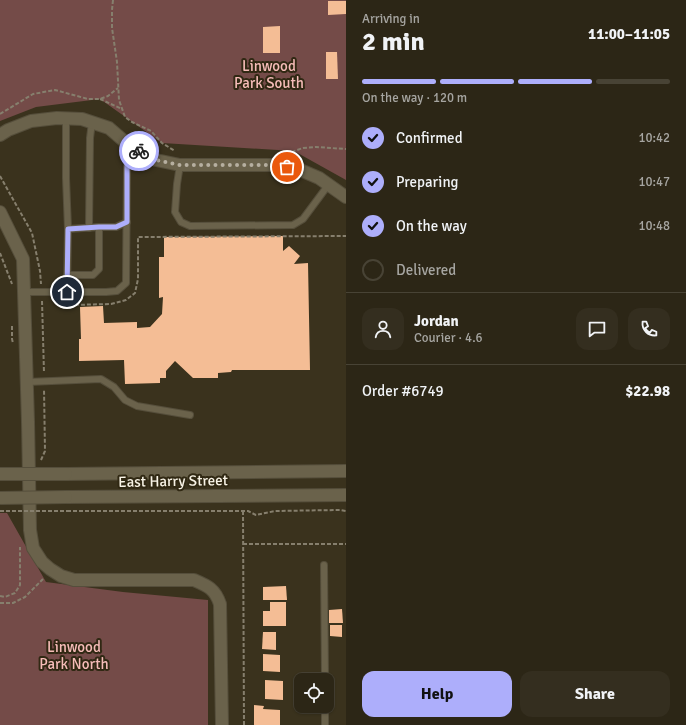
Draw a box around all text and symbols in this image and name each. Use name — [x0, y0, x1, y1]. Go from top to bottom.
text: Arriving in — [362, 11, 420, 27]
text: 11:00–11:05 — [588, 25, 670, 43]
text: 2 min — [362, 26, 425, 58]
park label: Linwood Park South — [234, 57, 304, 92]
text: On the way · 120 m — [362, 90, 467, 106]
icon: check — [362, 127, 384, 149]
text: Confirmed — [396, 129, 463, 147]
text: 10:42 — [638, 130, 670, 146]
courier — [119, 131, 159, 171]
icon: bike — [128, 140, 150, 162]
pin — [270, 150, 304, 184]
icon: bag — [276, 156, 298, 178]
icon: check — [362, 171, 384, 193]
text: Preparing — [396, 173, 459, 191]
text: 10:47 — [638, 174, 670, 190]
icon: check — [362, 215, 384, 237]
text: On the way — [396, 217, 467, 235]
text: 10:48 — [638, 218, 670, 234]
text: Delivered — [396, 261, 456, 279]
pin — [50, 275, 84, 309]
icon: home — [56, 281, 78, 303]
button: person — [362, 308, 404, 350]
button: chat — [576, 308, 618, 350]
button: phone — [628, 308, 670, 350]
text: Jordan — [414, 312, 459, 330]
text: Courier · 4.6 — [414, 330, 483, 346]
text: Order #6749 — [362, 382, 444, 400]
text: $22.98 — [625, 382, 670, 400]
street label: East Harry Street — [118, 471, 228, 491]
park label: Linwood Park North — [39, 638, 109, 673]
button: Help — [362, 671, 512, 717]
button: Share — [520, 671, 670, 717]
map controls — [294, 673, 334, 713]
button: locate — [294, 673, 334, 713]

